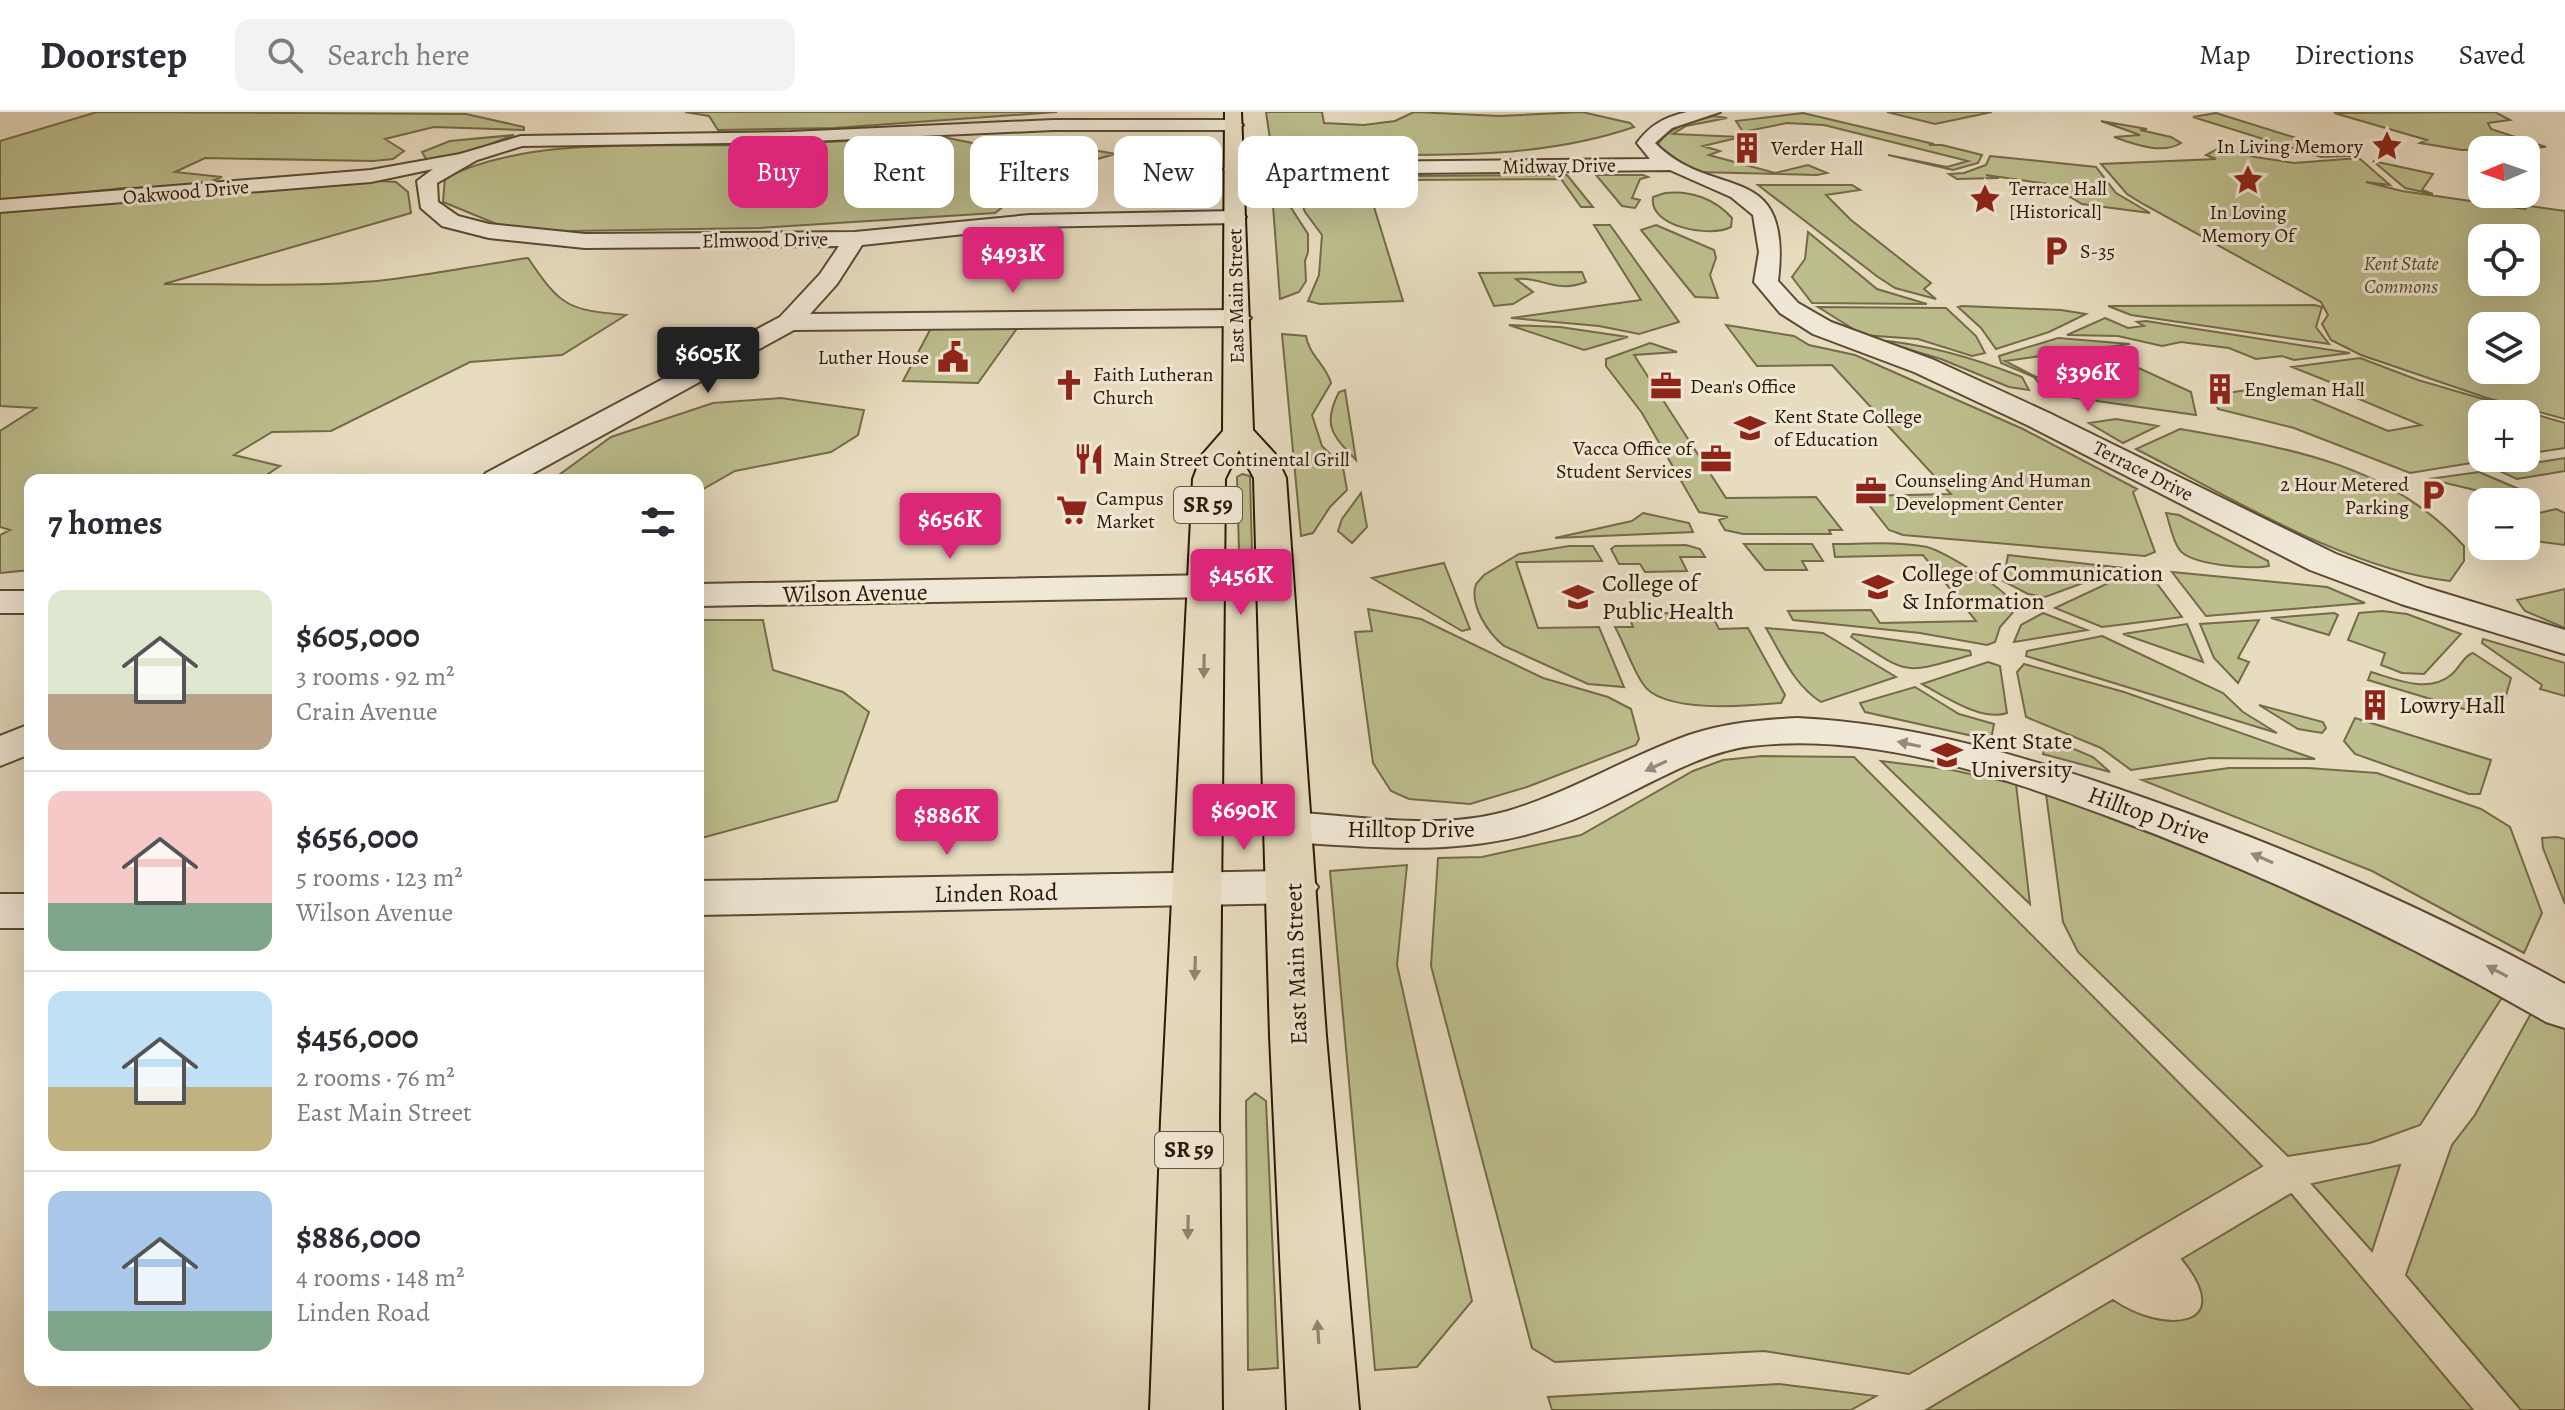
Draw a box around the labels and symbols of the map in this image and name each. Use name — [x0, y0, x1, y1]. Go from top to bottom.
place icon: In Living Memory — [2370, 129, 2404, 163]
building icon: Verder Hall — [1730, 131, 1764, 165]
place label: In Living Memory — [2217, 133, 2364, 160]
place label: Verder Hall — [1770, 135, 1863, 162]
north arrow — [2468, 136, 2540, 208]
street label: Midway Drive — [1502, 152, 1616, 180]
place icon: In Loving Memory Of — [2231, 163, 2265, 197]
street label: Oakwood Drive — [122, 173, 250, 211]
place label: Terrace Hall [Historical] — [2009, 175, 2107, 225]
place icon: Terrace Hall [Historical] — [1968, 182, 2002, 216]
place label: In Loving Memory Of — [2201, 199, 2298, 249]
street label: Elmwood Drive — [702, 225, 828, 255]
pin: $493K — [957, 227, 1069, 295]
street label: East Main Street — [1221, 228, 1251, 364]
parking icon: S-35 — [2039, 234, 2073, 268]
place label: S-35 — [2080, 238, 2115, 265]
park label: Kent State Commons — [2363, 250, 2439, 300]
pin: $605K — [652, 327, 764, 395]
public building icon: Luther House — [936, 340, 970, 374]
place label: Luther House — [818, 344, 929, 371]
pin: $396K — [2032, 346, 2144, 414]
place label: Faith Lutheran Church — [1093, 361, 1214, 411]
church icon: Faith Lutheran Church — [1052, 368, 1086, 402]
office icon: Dean's Office — [1649, 369, 1683, 403]
building icon: Engleman Hall — [2203, 372, 2237, 406]
place label: Dean's Office — [1690, 373, 1796, 400]
place label: Engleman Hall — [2244, 376, 2365, 403]
place label: Kent State College of Education — [1774, 403, 1922, 453]
school or university icon: Kent State College of Education — [1733, 411, 1767, 445]
street label: Terrace Drive — [2088, 434, 2198, 508]
place label: Vacca Office of Student Services — [1556, 435, 1695, 485]
restaurant icon: Main Street Continental Grill — [1072, 442, 1106, 476]
office icon: Vacca Office of Student Services — [1699, 442, 1733, 476]
place label: Main Street Continental Grill — [1113, 446, 1350, 473]
place label: Counseling And Human Development Center — [1895, 467, 2091, 517]
place label: 2 Hour Metered Parking — [2280, 471, 2409, 521]
office icon: Counseling And Human Development Center — [1854, 474, 1888, 508]
parking icon: 2 Hour Metered Parking — [2416, 478, 2450, 512]
place label: Campus Market — [1096, 485, 1164, 535]
road number: SR 59 — [1174, 487, 1242, 523]
pin: $656K — [894, 493, 1006, 561]
supermarket icon: Campus Market — [1055, 493, 1089, 527]
pin: $456K — [1185, 549, 1297, 617]
place label: College of Communication & Information — [1902, 557, 2163, 617]
place label: College of Public Health — [1602, 567, 1734, 627]
school or university icon: College of Communication & Information — [1861, 570, 1895, 604]
street label: Wilson Avenue — [781, 576, 928, 610]
school or university icon: College of Public Health — [1561, 580, 1595, 614]
one-way arrow — [1197, 654, 1210, 679]
building icon: Lowry Hall — [2358, 688, 2392, 722]
place label: Lowry Hall — [2399, 689, 2505, 721]
place label: Kent State University — [1971, 725, 2072, 785]
one-way arrow — [1896, 737, 1921, 750]
school or university icon: Kent State University — [1930, 738, 1964, 772]
one-way arrow — [1645, 759, 1668, 773]
street label: Hilltop Drive — [2084, 778, 2214, 852]
pin: $690K — [1188, 784, 1300, 852]
pin: $886K — [891, 789, 1003, 857]
street label: Hilltop Drive — [1347, 813, 1475, 845]
one-way arrow — [2251, 852, 2274, 865]
street label: Linden Road — [934, 876, 1058, 910]
street label: East Main Street — [1277, 882, 1315, 1046]
one-way arrow — [1188, 956, 1201, 981]
one-way arrow — [2485, 964, 2508, 977]
road number: SR 59 — [1155, 1132, 1223, 1168]
one-way arrow — [1182, 1215, 1195, 1240]
one-way arrow — [1311, 1319, 1324, 1344]

